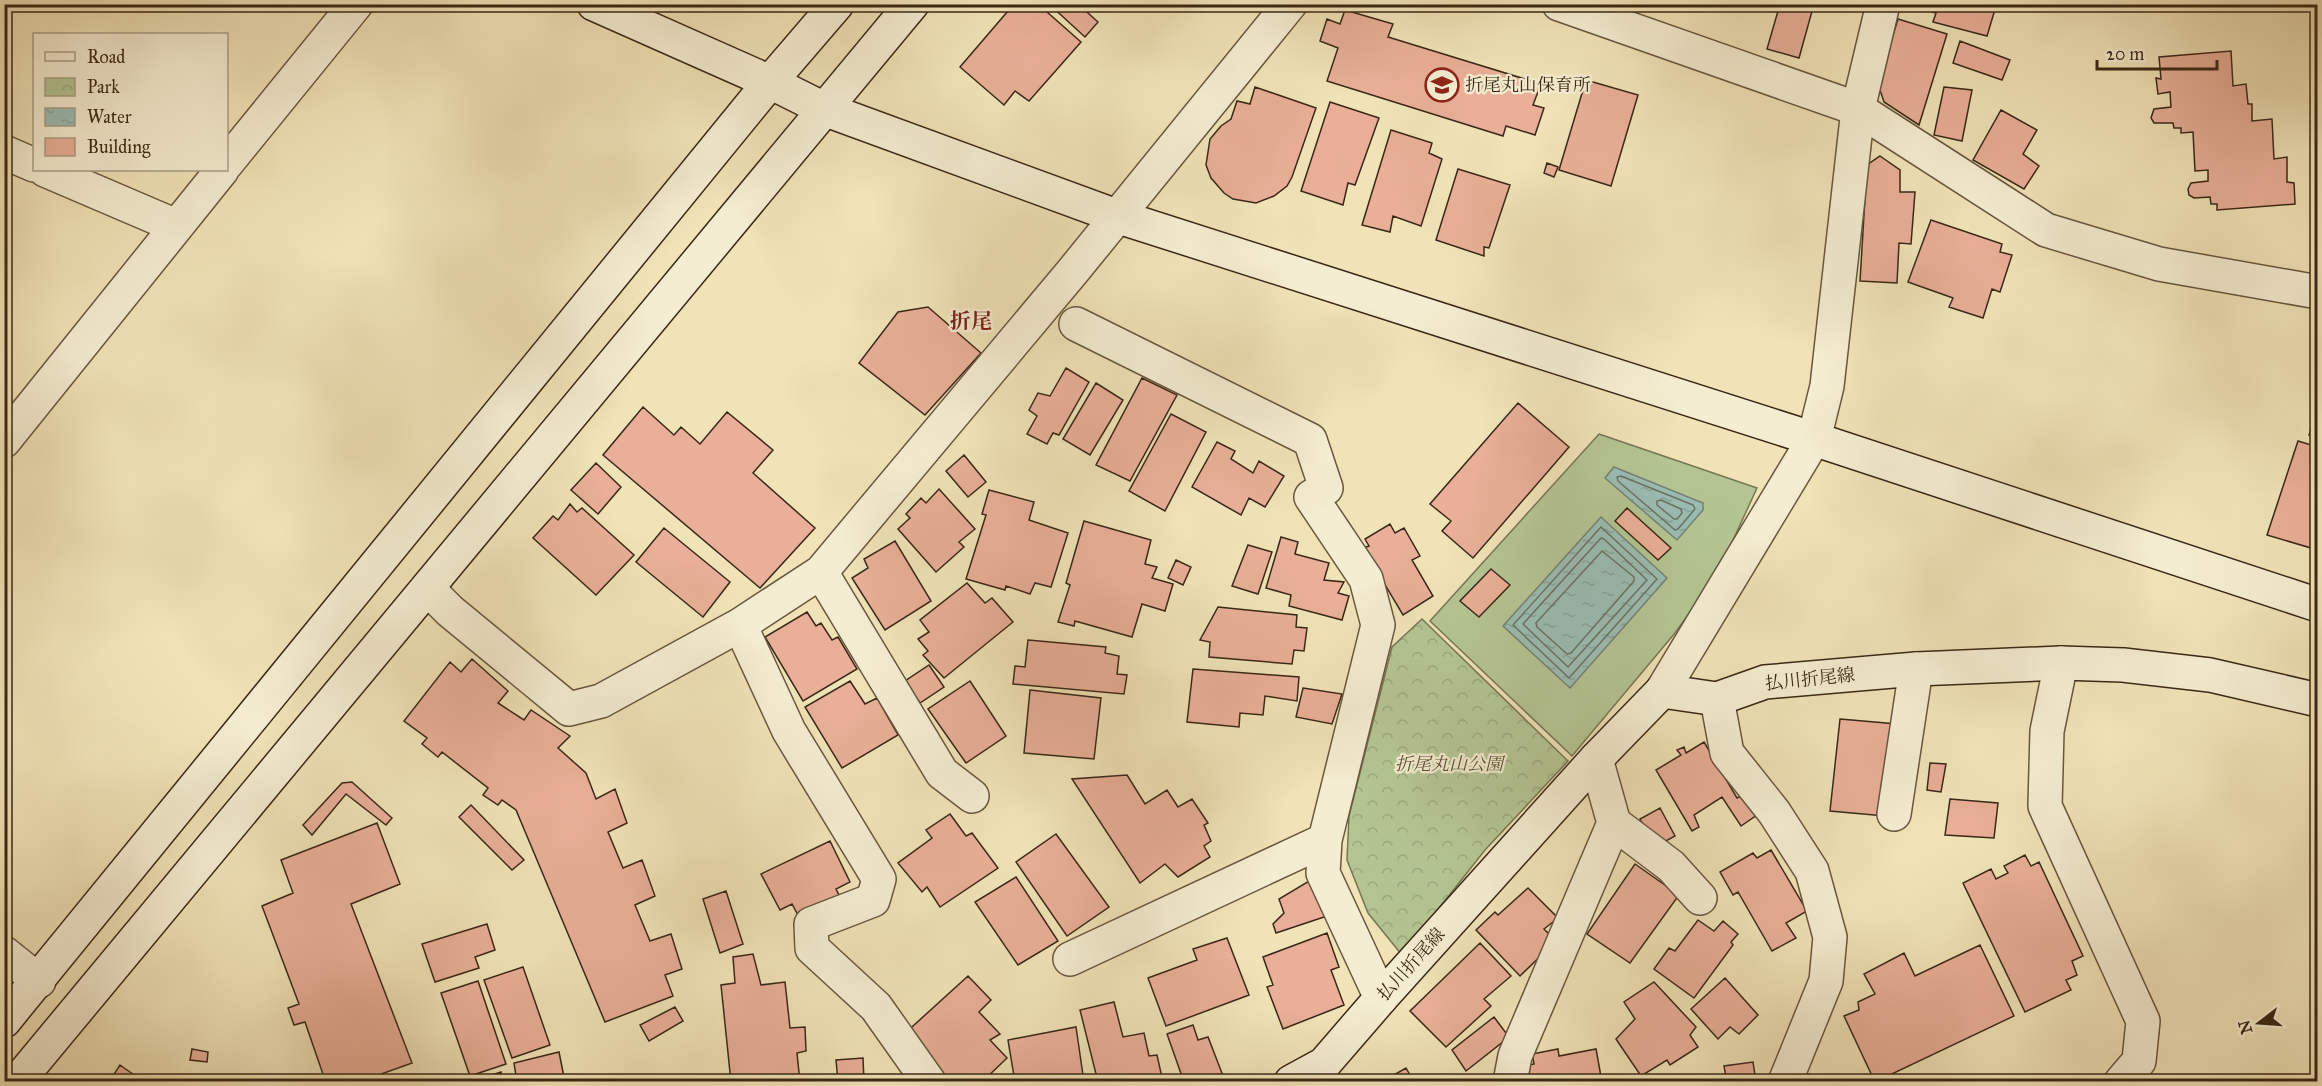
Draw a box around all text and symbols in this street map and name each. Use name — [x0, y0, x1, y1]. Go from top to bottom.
legend — [33, 33, 228, 171]
scale bar — [2097, 33, 2217, 71]
text: 20 m — [2106, 43, 2144, 65]
text: Road — [87, 46, 125, 68]
school or university icon: 折尾丸山保育所 — [1424, 67, 1460, 103]
place label: 折尾丸山保育所 — [1465, 74, 1591, 96]
text: Park — [87, 76, 120, 98]
text: Water — [87, 106, 132, 128]
text: Building — [87, 136, 151, 159]
district label: 折尾 — [950, 308, 992, 334]
street label: 払川折尾線 — [1764, 663, 1856, 695]
park label: 折尾丸山公園 — [1395, 753, 1506, 775]
street label: 払川折尾線 — [1373, 923, 1449, 1005]
north arrow — [2229, 993, 2289, 1053]
text: N — [2234, 1018, 2256, 1037]

